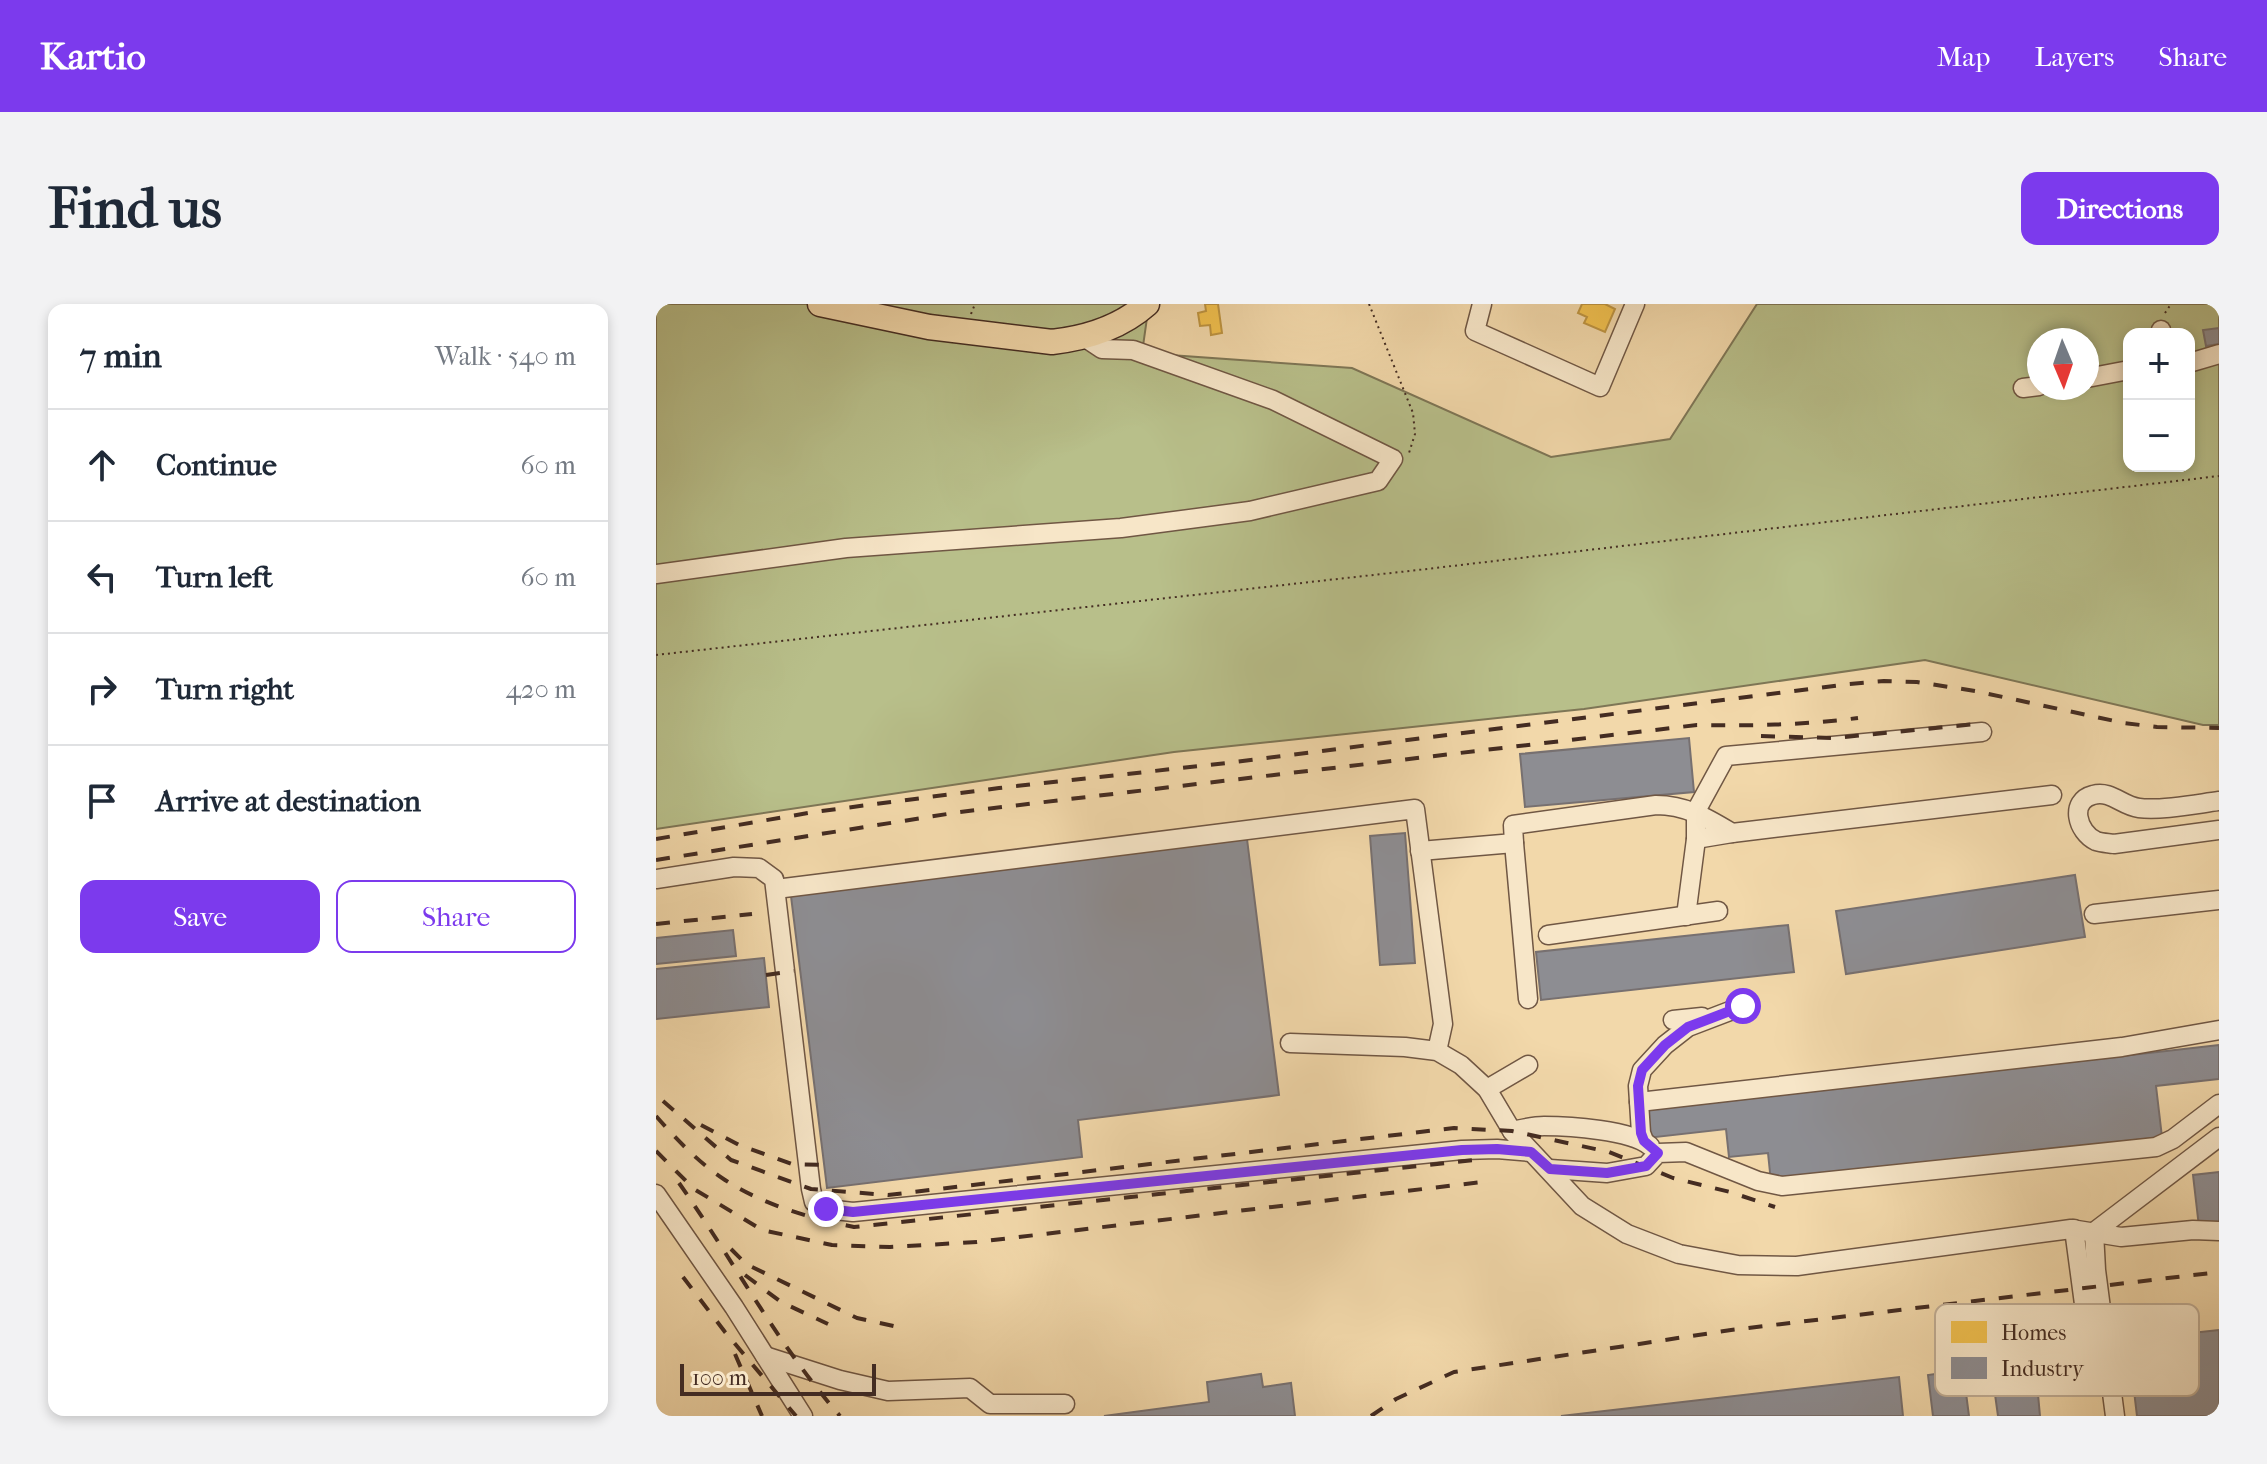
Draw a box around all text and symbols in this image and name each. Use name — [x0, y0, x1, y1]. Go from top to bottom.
text: Kartio — [40, 34, 146, 79]
text: Map — [1937, 40, 1990, 73]
text: Layers — [2034, 40, 2114, 73]
text: Share — [2158, 40, 2227, 73]
button: Directions — [2021, 172, 2219, 245]
text: Find us — [48, 176, 222, 241]
north arrow — [2027, 328, 2099, 400]
map controls — [2123, 328, 2195, 472]
button: + — [2123, 328, 2195, 400]
text: 7 min — [80, 336, 162, 376]
text: Walk · 540 m — [435, 341, 576, 372]
button: − — [2123, 400, 2195, 472]
icon: ahead — [80, 443, 124, 487]
text: Continue — [156, 448, 277, 483]
text: 60 m — [520, 450, 576, 481]
icon: left — [80, 555, 124, 599]
text: Turn left — [156, 560, 273, 595]
text: 60 m — [520, 562, 576, 593]
icon: right — [80, 667, 124, 711]
text: Turn right — [156, 672, 294, 707]
text: 420 m — [506, 674, 576, 705]
icon: arrive — [80, 779, 124, 823]
text: Arrive at destination — [156, 784, 421, 819]
button: Save — [80, 880, 320, 953]
button: Share — [336, 880, 576, 953]
route start — [1725, 988, 1761, 1024]
route end — [808, 1191, 844, 1227]
legend — [1935, 1304, 2199, 1396]
text: Homes — [2001, 1320, 2066, 1346]
text: Industry — [2001, 1356, 2085, 1382]
scale bar — [680, 1360, 876, 1396]
text: 100 m — [692, 1365, 747, 1391]

